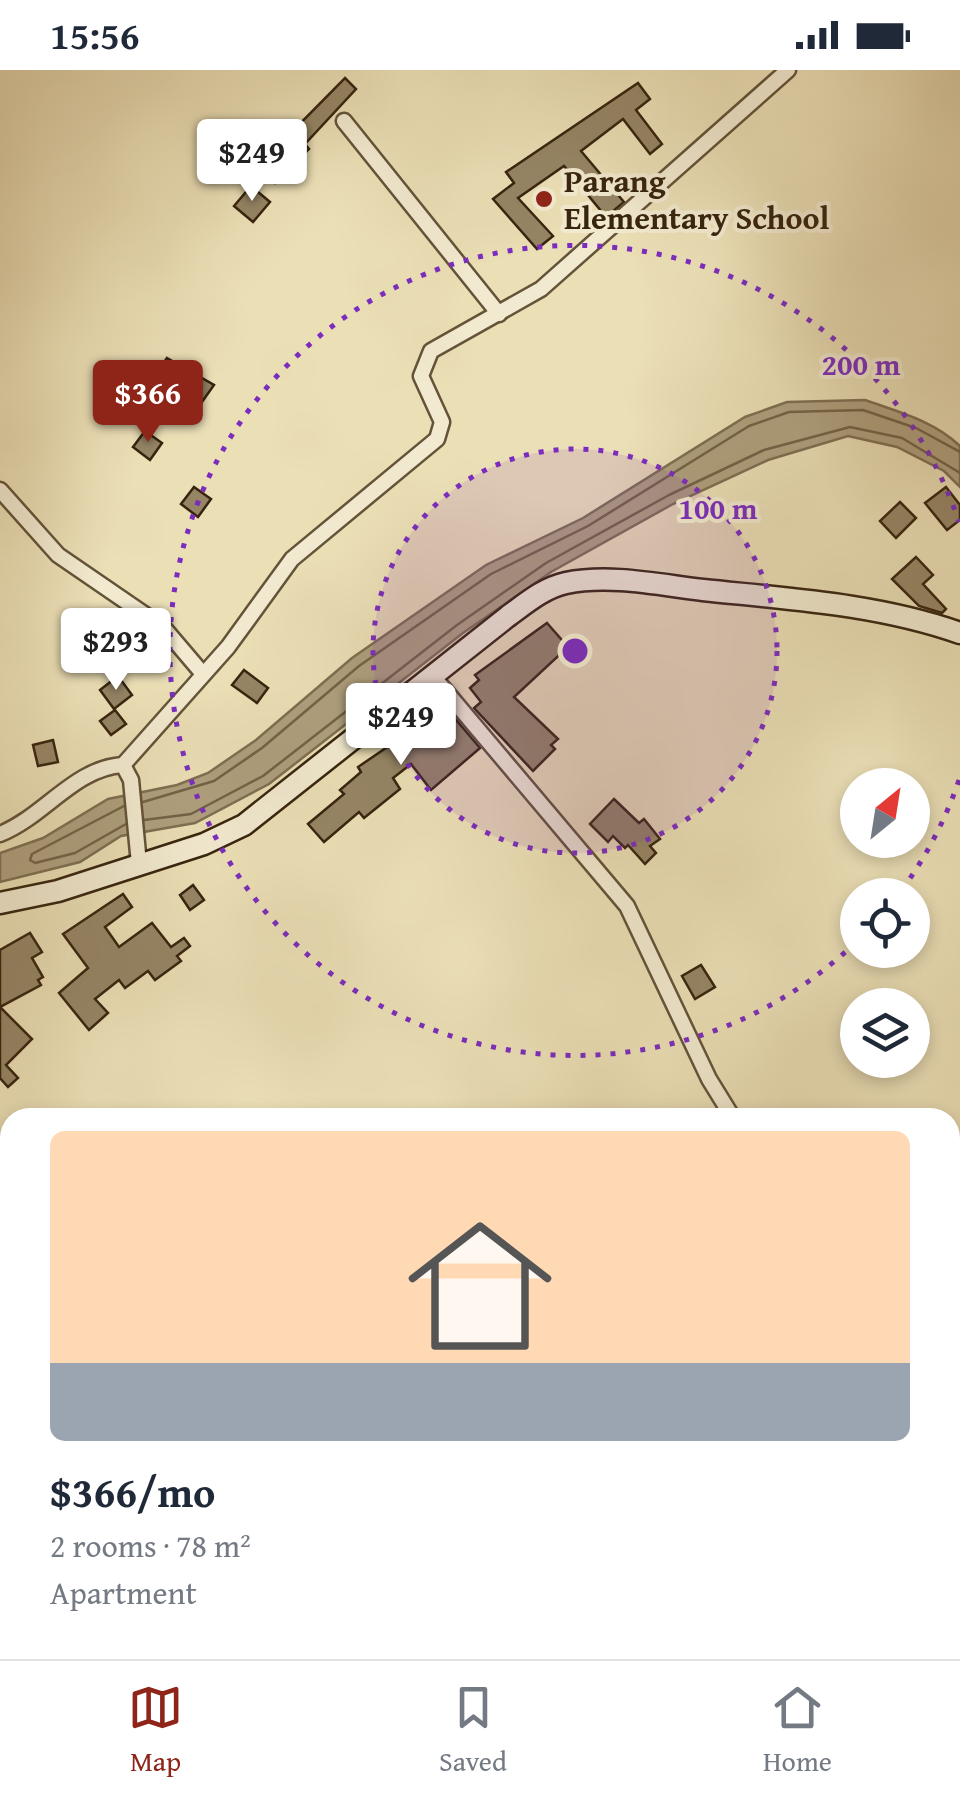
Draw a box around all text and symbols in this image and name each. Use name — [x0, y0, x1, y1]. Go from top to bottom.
text: 15:56 — [50, 7, 140, 63]
pin: $249 — [193, 119, 311, 204]
text: $249 — [219, 128, 285, 175]
place label: Parang Elementary School — [564, 157, 830, 241]
marker: Parang Elementary School — [533, 188, 555, 210]
text: 200 m — [822, 342, 901, 386]
pin: $366 — [89, 360, 207, 445]
text: $366 — [115, 369, 181, 416]
text: 100 m — [679, 486, 758, 530]
pin: $293 — [57, 608, 175, 693]
text: $293 — [83, 617, 149, 664]
centre of rings — [557, 633, 593, 669]
pin: $249 — [342, 683, 460, 768]
text: $249 — [368, 692, 434, 739]
north arrow — [840, 768, 930, 858]
map controls — [840, 768, 930, 1078]
button: locate — [840, 878, 930, 968]
button: layers — [840, 988, 930, 1078]
icon: home — [390, 1196, 570, 1376]
text: $366/mo — [50, 1461, 215, 1522]
text: 2 rooms · 78 m² — [50, 1522, 251, 1569]
text: Apartment — [50, 1569, 197, 1616]
tab: Map — [128, 1680, 183, 1781]
tab: Saved — [439, 1680, 507, 1781]
tab: Home — [763, 1680, 832, 1781]

